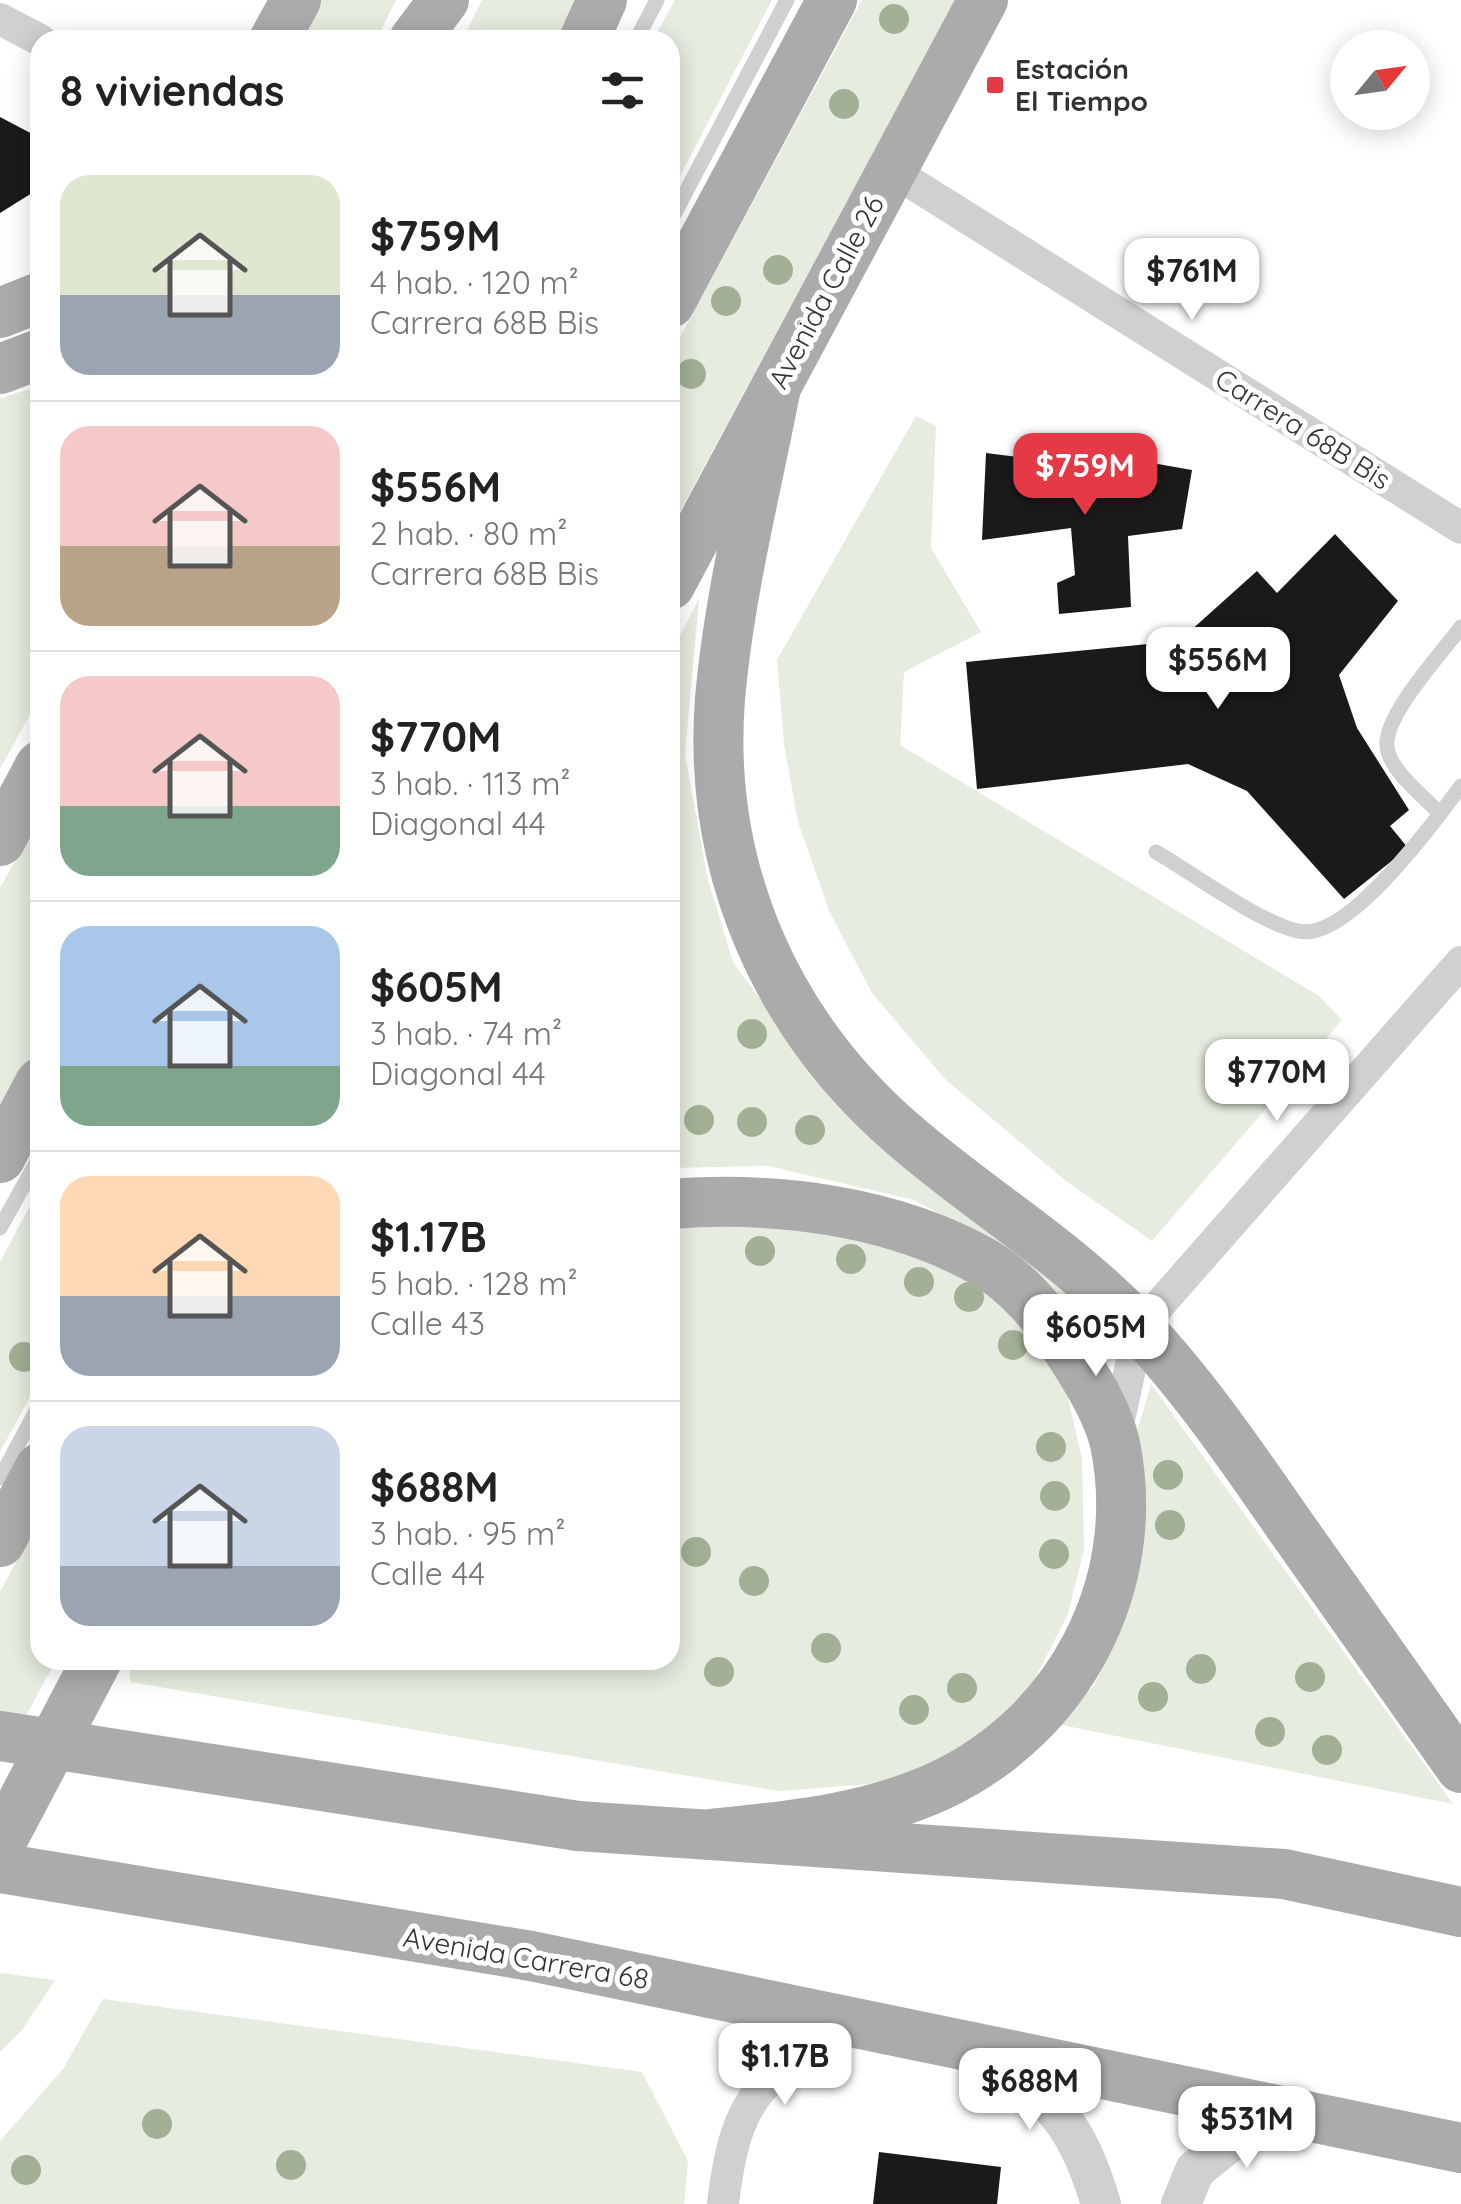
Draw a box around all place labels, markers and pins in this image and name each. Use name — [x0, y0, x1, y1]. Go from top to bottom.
place label: Estación El Tiempo — [1015, 51, 1148, 118]
marker: Estación El Tiempo — [984, 74, 1006, 96]
pin: $761M — [1122, 238, 1262, 323]
pin: $759M — [1015, 433, 1155, 518]
pin: $556M — [1148, 627, 1288, 712]
pin: $770M — [1207, 1039, 1347, 1124]
pin: $605M — [1026, 1294, 1166, 1379]
pin: $1.17B — [704, 2023, 866, 2108]
pin: $688M — [960, 2048, 1100, 2133]
pin: $531M — [1177, 2086, 1317, 2171]

